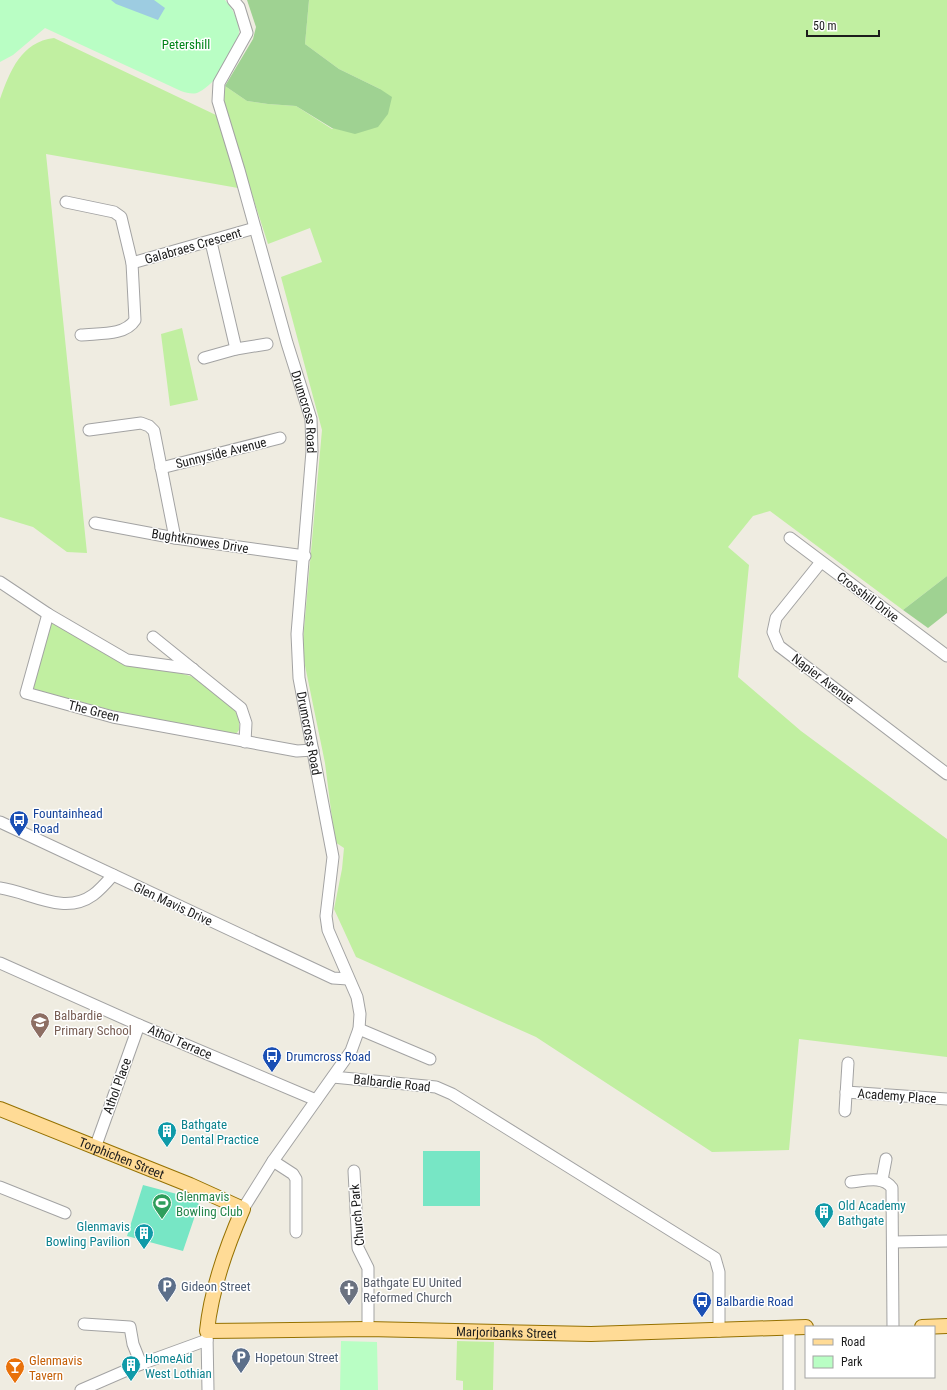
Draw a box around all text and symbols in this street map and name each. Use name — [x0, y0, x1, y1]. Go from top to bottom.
scale bar — [807, 12, 879, 38]
text: 50 m — [813, 19, 837, 33]
park label: Petershill — [162, 37, 210, 52]
street label: Galabraes Crescent — [143, 225, 243, 267]
street label: Drumcross Road — [289, 369, 320, 454]
street label: Sunnyside Avenue — [174, 434, 268, 472]
street label: Bughtknowes Drive — [150, 526, 250, 556]
street label: Crosshill Drive — [834, 569, 902, 625]
street label: Napier Avenue — [789, 651, 857, 707]
street label: Drumcross Road — [294, 690, 325, 776]
street label: The Green — [67, 697, 121, 725]
place label: Fountainhead Road — [33, 806, 103, 836]
bus stop icon: Fountainhead Road — [8, 809, 30, 837]
street label: Glen Mavis Drive — [131, 879, 215, 929]
place label: Balbardie Primary School — [54, 1008, 132, 1038]
school or university icon: Balbardie Primary School — [29, 1011, 51, 1039]
street label: Athol Terrace — [146, 1022, 214, 1062]
bus stop icon: Drumcross Road — [261, 1045, 283, 1073]
place label: Drumcross Road — [286, 1049, 371, 1064]
street label: Athol Place — [100, 1056, 134, 1116]
street label: Balbardie Road — [353, 1071, 431, 1095]
street label: Academy Place — [857, 1086, 937, 1106]
place label: Bathgate Dental Practice — [181, 1117, 259, 1147]
building icon: Bathgate Dental Practice — [156, 1120, 178, 1148]
street label: Torphichen Street — [77, 1134, 167, 1181]
street label: Church Park — [347, 1183, 367, 1247]
place label: Glenmavis Bowling Club — [176, 1189, 243, 1219]
sports icon: Glenmavis Bowling Club — [151, 1192, 173, 1220]
place label: Old Academy Bathgate — [838, 1198, 906, 1228]
building icon: Old Academy Bathgate — [813, 1201, 835, 1229]
place label: Glenmavis Bowling Pavilion — [46, 1219, 130, 1249]
building icon: Glenmavis Bowling Pavilion — [133, 1222, 155, 1250]
parking icon: Gideon Street — [156, 1275, 178, 1303]
place label: Bathgate EU United Reformed Church — [363, 1275, 462, 1305]
church icon: Bathgate EU United Reformed Church — [338, 1278, 360, 1306]
place label: Gideon Street — [181, 1279, 251, 1294]
bus stop icon: Balbardie Road — [691, 1290, 713, 1318]
place label: Balbardie Road — [716, 1294, 793, 1309]
street label: Marjoribanks Street — [456, 1323, 557, 1341]
legend — [805, 1326, 935, 1378]
text: Road — [841, 1335, 865, 1349]
parking icon: Hopetoun Street — [230, 1346, 252, 1374]
place label: Hopetoun Street — [255, 1350, 339, 1365]
place label: HomeAid West Lothian — [145, 1351, 212, 1381]
place label: Glenmavis Tavern — [29, 1353, 83, 1383]
building icon: HomeAid West Lothian — [120, 1354, 142, 1382]
text: Park — [841, 1355, 863, 1369]
bar icon: Glenmavis Tavern — [4, 1356, 26, 1384]

